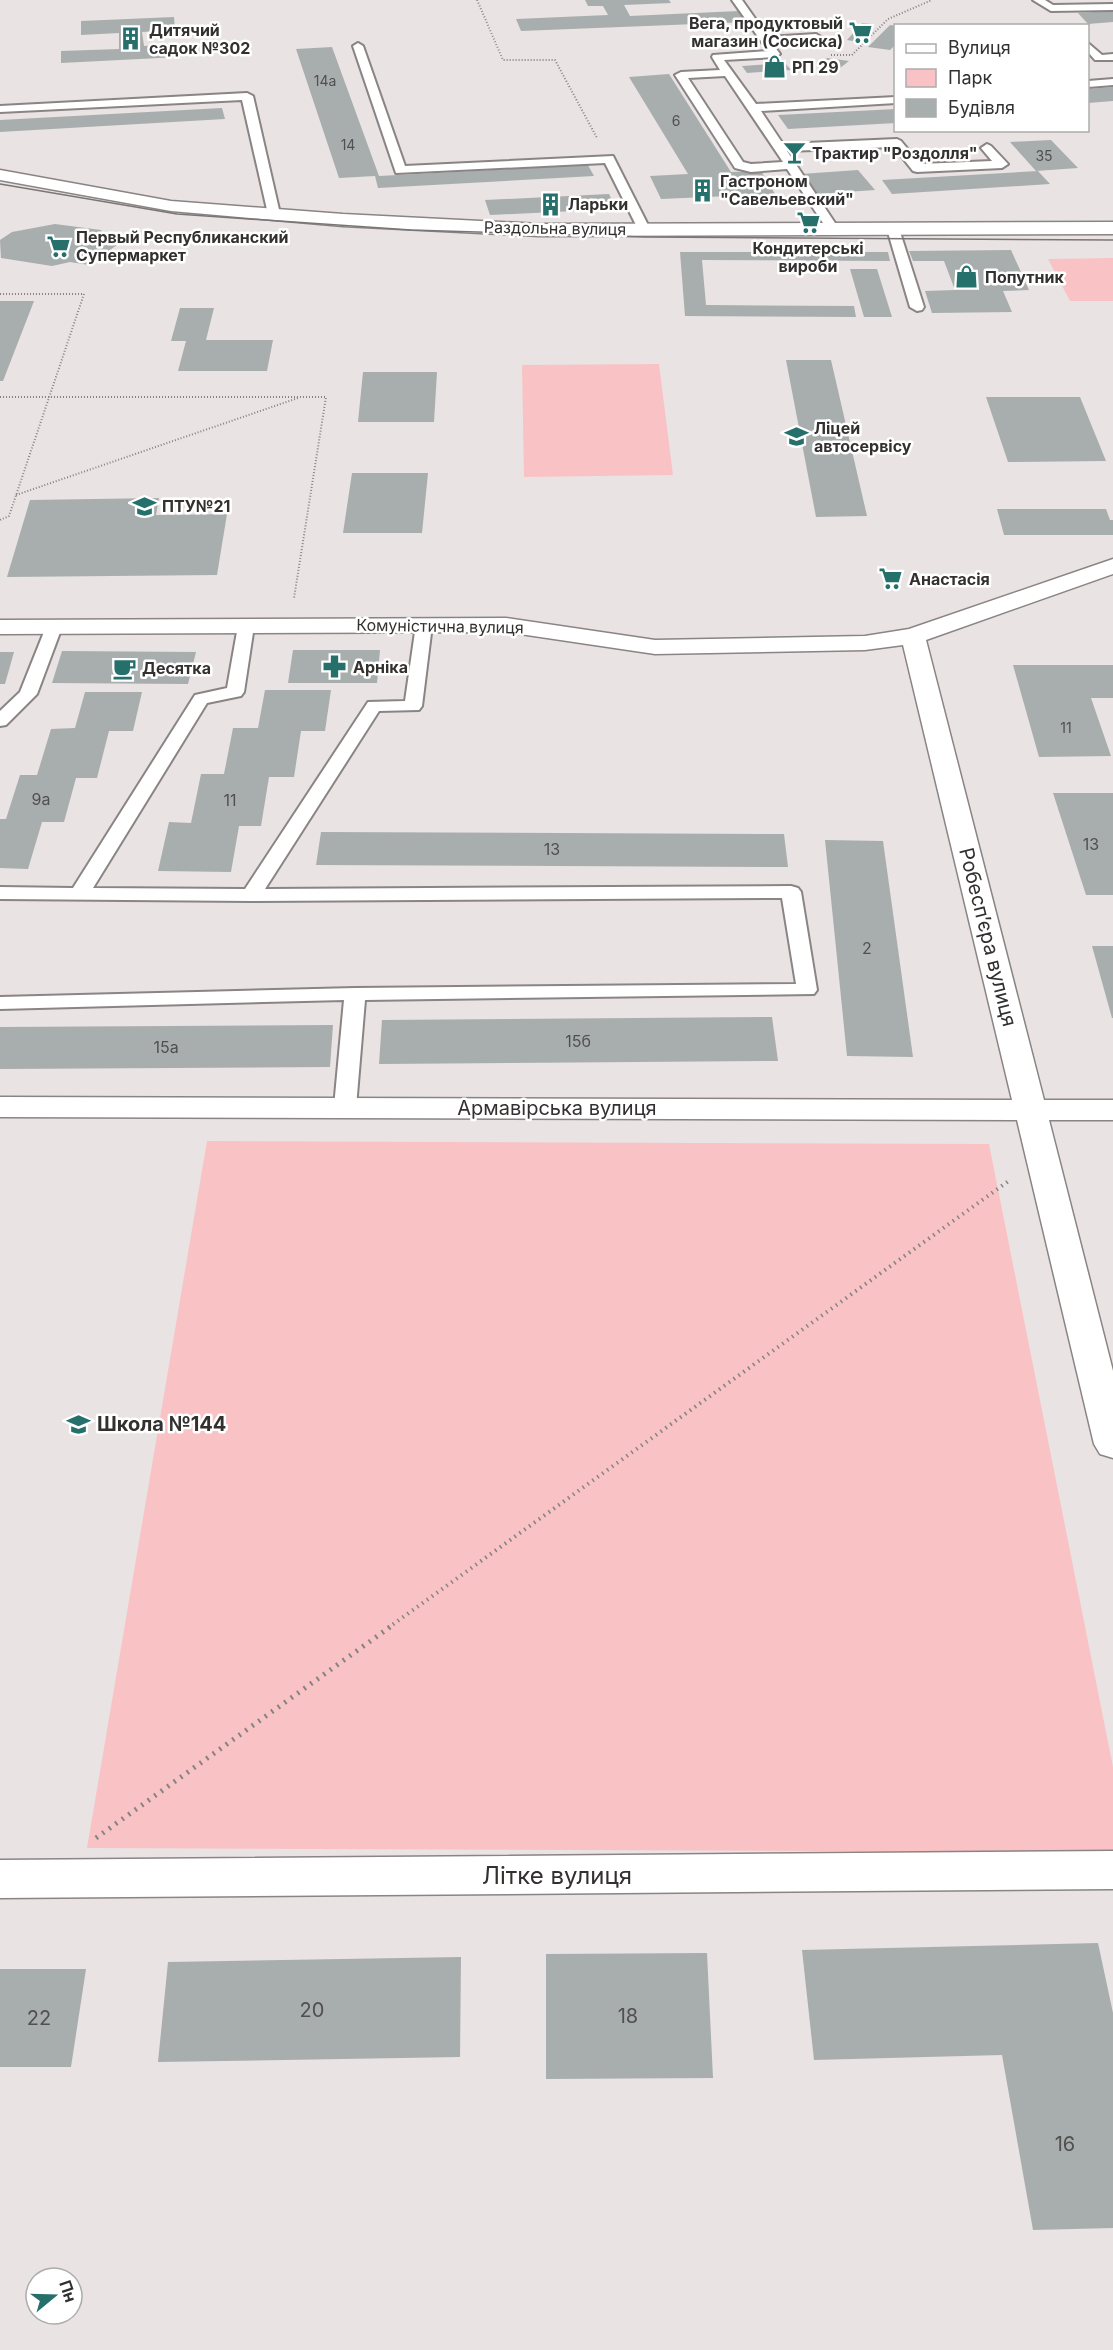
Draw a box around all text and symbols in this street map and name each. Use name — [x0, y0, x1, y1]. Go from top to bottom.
place label: Вега, продуктовый магазин (Сосиска) — [689, 13, 843, 51]
supermarket icon: Вега, продуктовый магазин (Сосиска) — [848, 19, 874, 45]
place label: Дитячий садок №302 — [149, 20, 250, 58]
legend — [894, 24, 1089, 132]
building icon: Дитячий садок №302 — [118, 26, 144, 52]
text: Вулиця — [948, 37, 1011, 58]
shop icon: РП 29 — [761, 54, 787, 80]
place label: РП 29 — [792, 57, 839, 77]
text: Парк — [948, 67, 993, 88]
house number: 14а — [314, 72, 336, 89]
text: Будівля — [948, 97, 1015, 118]
house number: 6 — [672, 112, 680, 129]
house number: 14 — [341, 136, 355, 153]
bar icon: Трактир "Роздолля" — [781, 140, 807, 166]
place label: Трактир "Роздолля" — [812, 143, 978, 163]
house number: 35 — [1035, 147, 1053, 164]
place label: Гастроном "Савельевский" — [720, 171, 854, 209]
building icon: Гастроном "Савельевский" — [689, 177, 715, 203]
building icon: Ларьки — [537, 191, 563, 217]
place label: Ларьки — [568, 194, 628, 214]
supermarket icon: Кондитерські вироби — [795, 210, 821, 236]
street label: Раздольна вулиця — [484, 217, 626, 239]
place label: Первый Республиканский Супермаркет — [76, 227, 288, 265]
supermarket icon: Первый Республиканский Супермаркет — [45, 233, 71, 259]
place label: Кондитерські вироби — [752, 238, 864, 276]
shop icon: Попутник — [954, 264, 980, 290]
place label: Попутник — [985, 267, 1064, 287]
place label: Ліцей автосервісу — [814, 418, 912, 456]
school or university icon: Ліцей автосервісу — [783, 424, 809, 450]
school or university icon: ПТУ№21 — [131, 493, 157, 519]
place label: ПТУ№21 — [162, 496, 230, 516]
supermarket icon: Анастасія — [878, 566, 904, 592]
place label: Анастасія — [909, 569, 990, 589]
street label: Комуністична вулиця — [356, 615, 524, 637]
pharmacy icon: Арніка — [322, 654, 348, 680]
cafe icon: Десятка — [111, 655, 137, 681]
place label: Арніка — [353, 657, 408, 677]
place label: Десятка — [142, 658, 211, 678]
house number: 11 — [1060, 719, 1072, 736]
house number: 9а — [32, 789, 50, 809]
house number: 11 — [223, 790, 237, 810]
house number: 13 — [1083, 834, 1099, 854]
house number: 13 — [544, 839, 560, 859]
street label: Робесп’єра вулиця — [954, 845, 1022, 1029]
house number: 2 — [862, 938, 872, 958]
house number: 15б — [565, 1031, 591, 1051]
house number: 15а — [153, 1037, 179, 1057]
street label: Армавірська вулиця — [457, 1096, 657, 1120]
school or university icon: Школа №144 — [66, 1411, 92, 1437]
place label: Школа №144 — [97, 1412, 226, 1436]
street label: Літке вулиця — [482, 1861, 632, 1890]
house number: 20 — [300, 1998, 324, 2022]
house number: 18 — [618, 2004, 638, 2028]
house number: 22 — [27, 2006, 51, 2030]
house number: 16 — [1055, 2132, 1075, 2156]
north arrow — [24, 2266, 84, 2326]
text: Пн — [55, 2277, 81, 2305]

